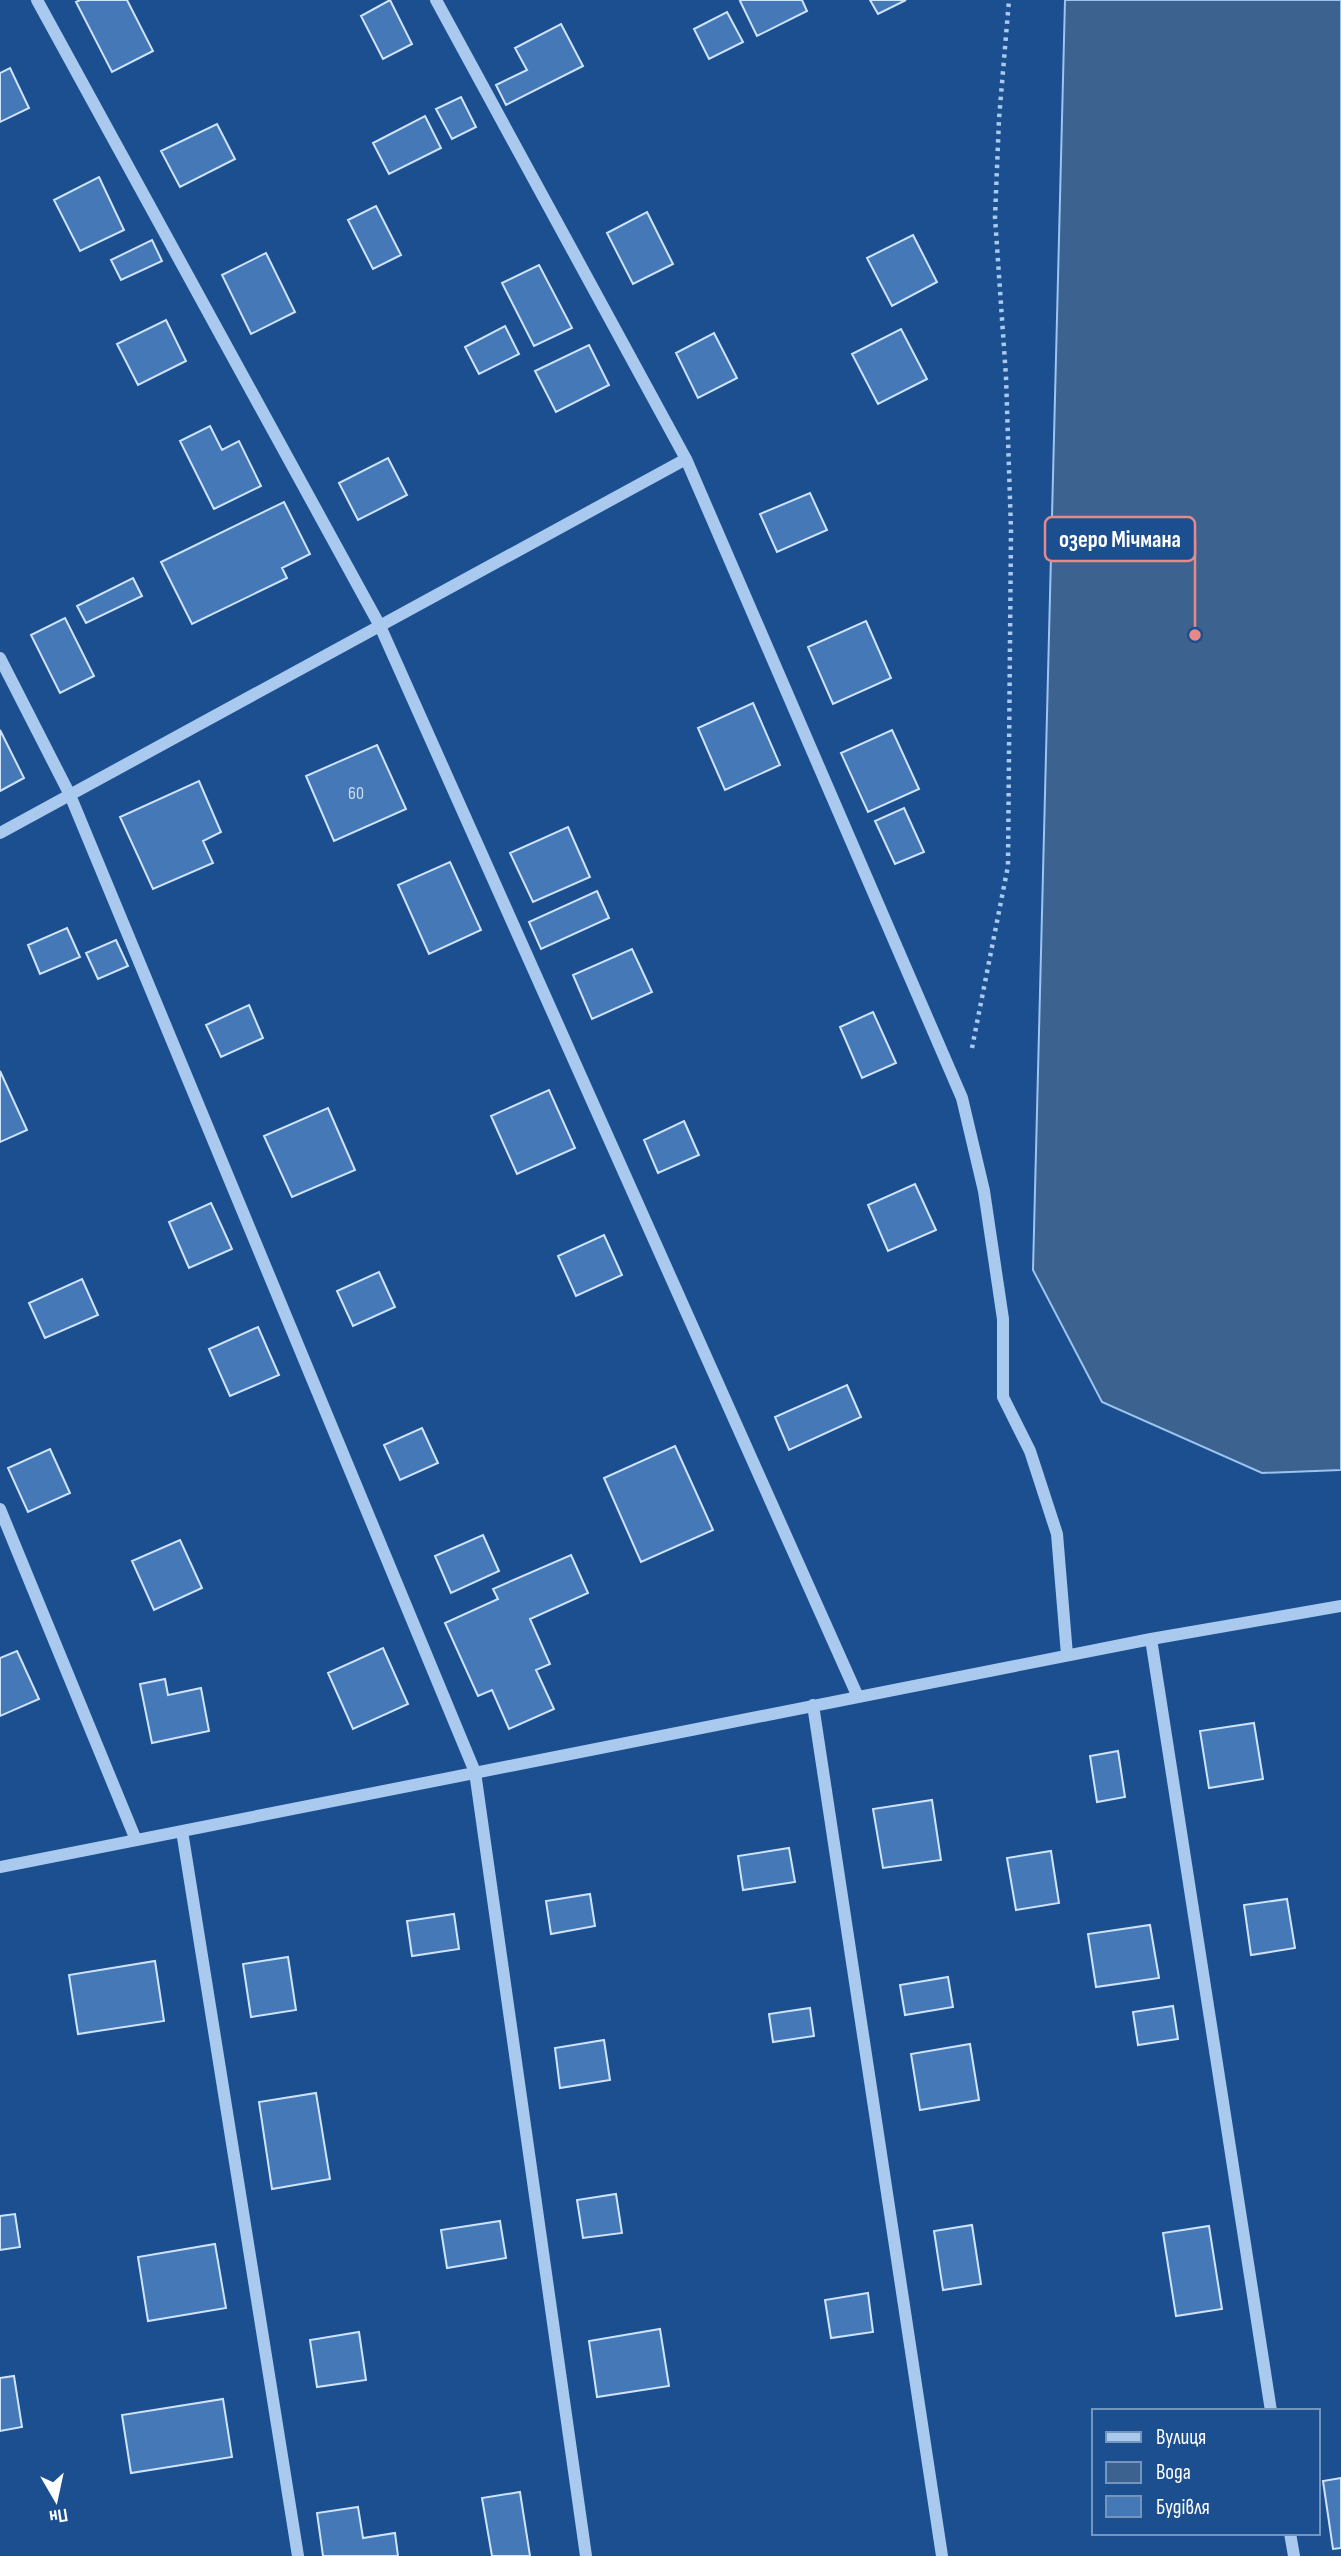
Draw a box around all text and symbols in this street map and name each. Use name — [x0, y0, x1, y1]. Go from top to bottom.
callout: озеро Мічмана — [1045, 517, 1195, 561]
text: озеро Мічмана — [1059, 526, 1181, 554]
house number: 60 — [348, 783, 364, 804]
legend — [1092, 2409, 1320, 2535]
text: Вулиця — [1156, 2425, 1206, 2450]
text: Вода — [1156, 2460, 1191, 2485]
north arrow — [21, 2465, 91, 2535]
text: Будівля — [1156, 2495, 1210, 2520]
text: Пн — [48, 2503, 69, 2528]

